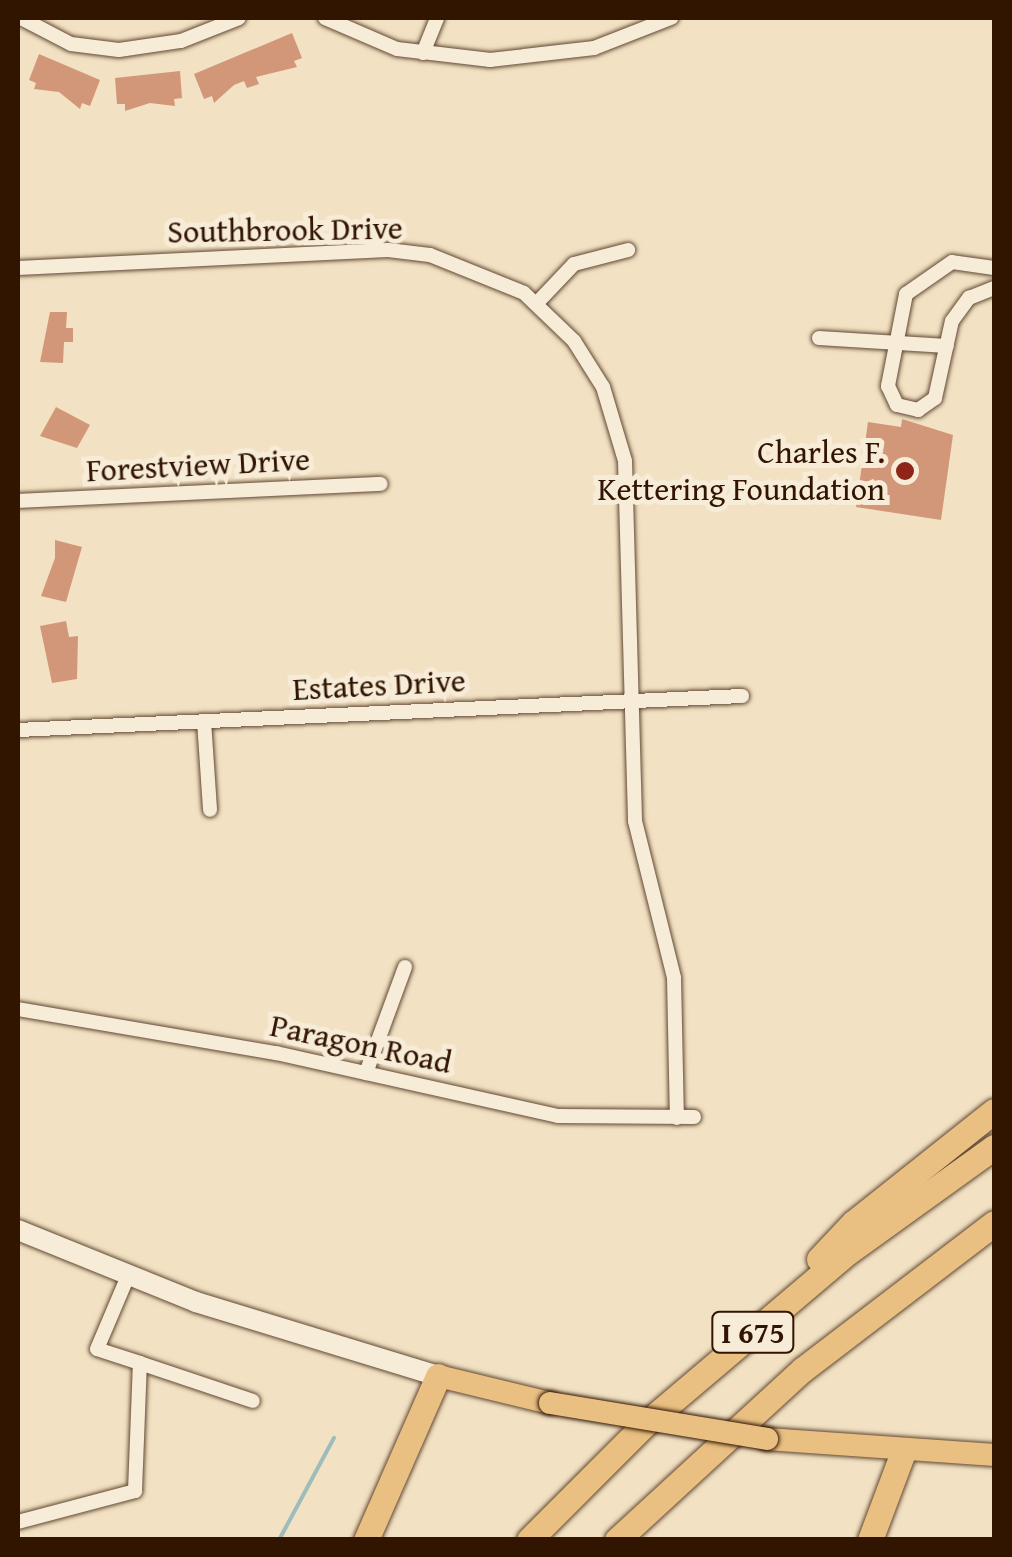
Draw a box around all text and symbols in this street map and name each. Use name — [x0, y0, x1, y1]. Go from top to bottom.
street label: Southbrook Drive — [167, 209, 403, 251]
place label: Charles F. Kettering Foundation — [598, 434, 885, 509]
street label: Forestview Drive — [85, 440, 311, 490]
marker: Charles F. Kettering Foundation — [894, 460, 916, 482]
street label: Estates Drive — [292, 661, 466, 709]
street label: Paragon Road — [267, 1006, 455, 1082]
road number: I 675 — [710, 1307, 796, 1357]

